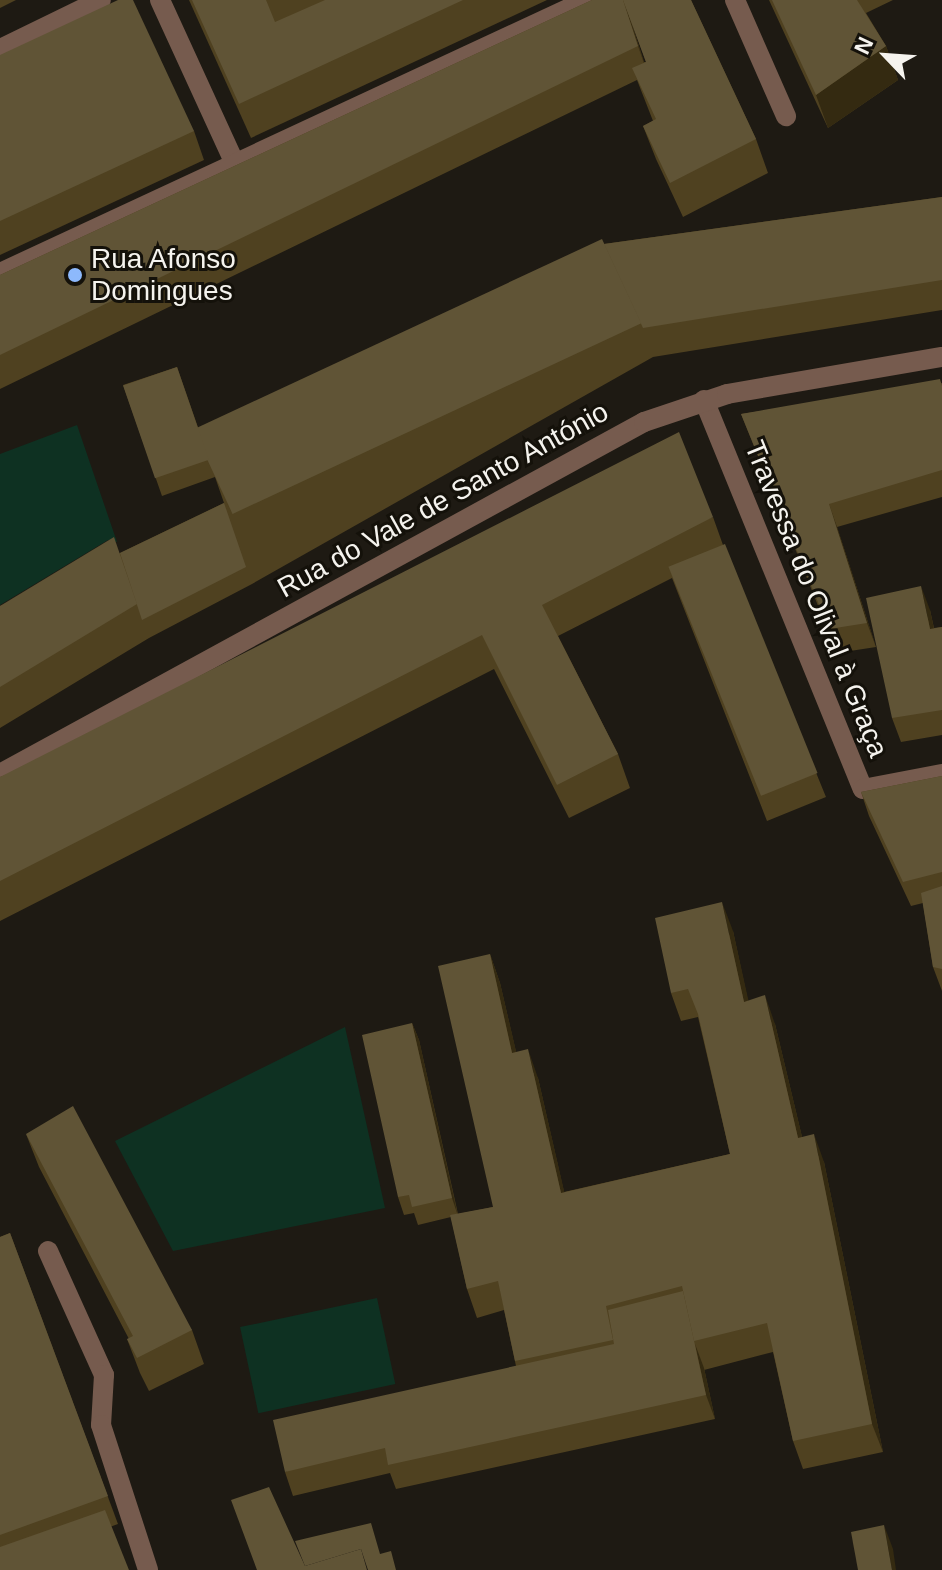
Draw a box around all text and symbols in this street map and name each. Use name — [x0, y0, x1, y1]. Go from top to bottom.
north arrow — [846, 16, 926, 96]
text: N — [849, 33, 878, 58]
place label: Rua Afonso Domingues — [91, 242, 237, 308]
marker: Rua Afonso Domingues — [66, 266, 84, 284]
street label: Rua do Vale de Santo António — [271, 394, 615, 606]
street label: Travessa do Olival à Graça — [737, 436, 895, 762]

